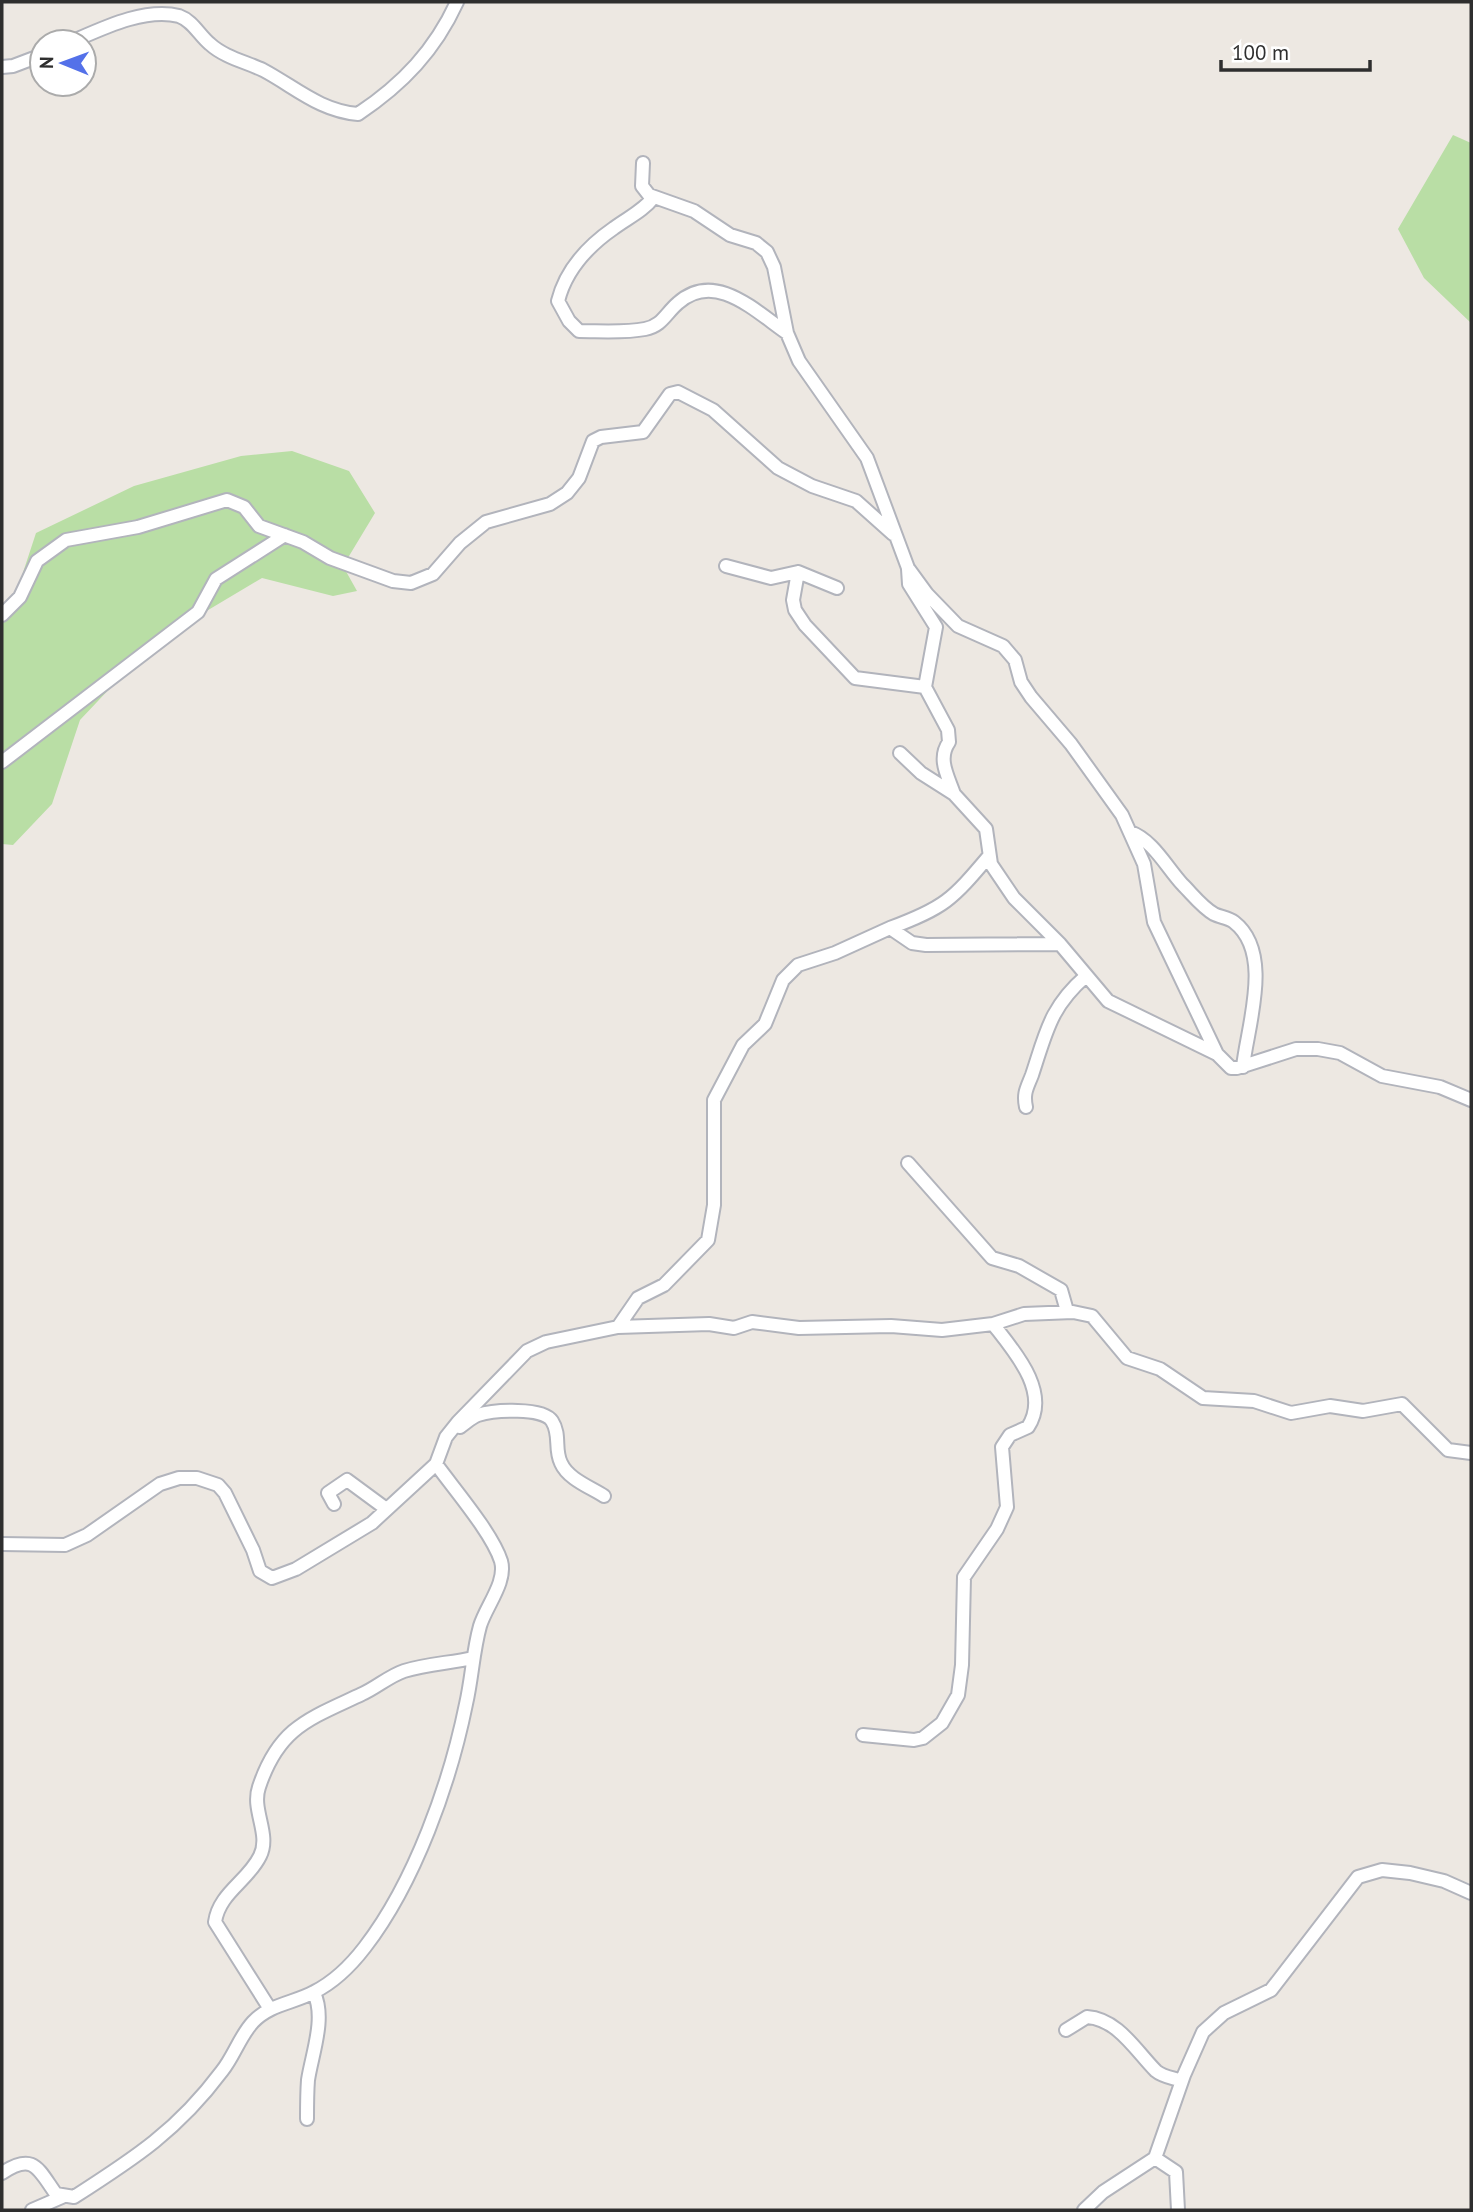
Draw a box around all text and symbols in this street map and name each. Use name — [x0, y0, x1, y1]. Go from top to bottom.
north arrow — [28, 28, 98, 98]
scale bar — [1221, 28, 1370, 72]
text: 100 m — [1232, 39, 1289, 66]
text: N — [34, 56, 58, 69]

